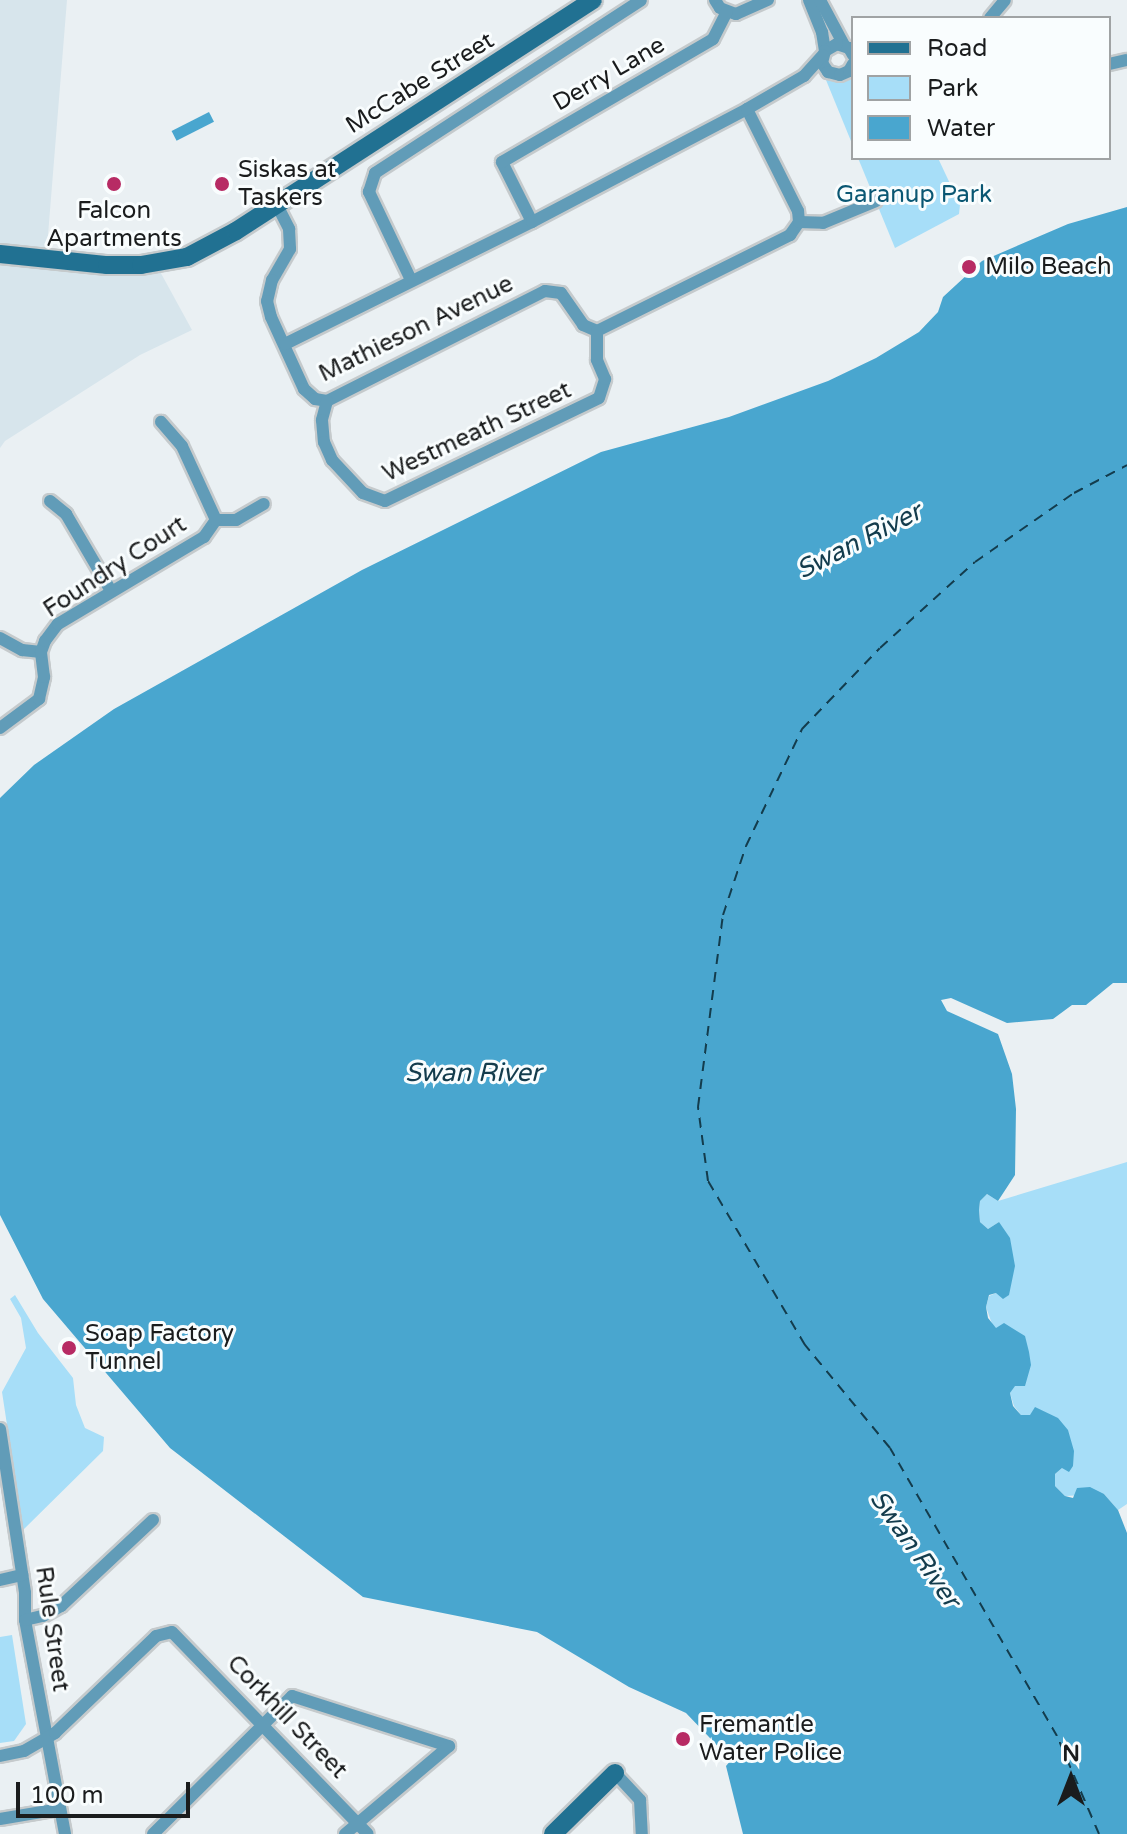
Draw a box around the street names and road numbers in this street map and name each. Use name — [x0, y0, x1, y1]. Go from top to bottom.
street label: McCabe Street — [341, 26, 499, 140]
street label: Derry Lane — [548, 30, 670, 118]
street label: Mathieson Avenue — [314, 269, 518, 389]
street label: Westmeath Street — [378, 376, 576, 488]
street label: Foundry Court — [38, 510, 192, 624]
street label: Rule Street — [29, 1565, 75, 1693]
street label: Corkhill Street — [221, 1649, 353, 1785]

